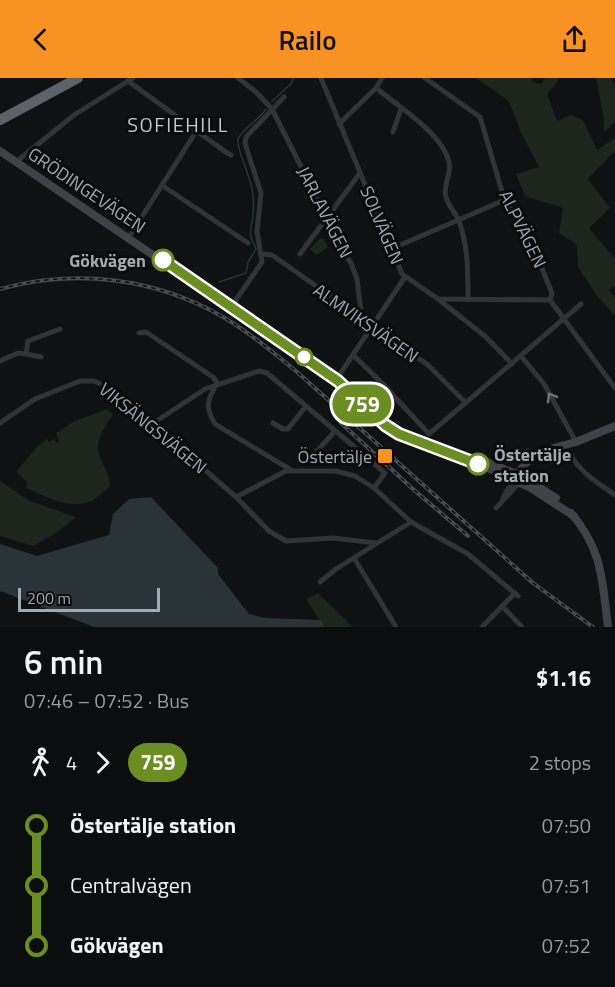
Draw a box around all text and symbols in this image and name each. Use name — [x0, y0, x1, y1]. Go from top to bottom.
text: Railo — [279, 19, 336, 60]
icon: back — [24, 23, 57, 56]
icon: share — [558, 23, 591, 56]
district label: SOFIEHILL — [127, 109, 229, 140]
street label: GRÖDINGEVÄGEN — [23, 141, 151, 239]
street label: JARLAVÄGEN — [290, 162, 360, 262]
street label: SOLVÄGEN — [353, 182, 411, 268]
street label: ALPVÄGEN — [493, 186, 553, 272]
place label: Gökvägen — [69, 247, 146, 274]
marker: Gökvägen — [152, 249, 174, 271]
street label: ALMVIKSVÄGEN — [308, 277, 424, 369]
unlabelled marker — [295, 348, 313, 366]
street label: VIKSÄNGSVÄGEN — [93, 376, 213, 480]
line badge: 759 — [328, 384, 397, 424]
text: 759 — [344, 388, 380, 420]
one-way arrow — [547, 393, 559, 403]
place label: Östertälje station — [494, 441, 571, 489]
place label: Östertälje — [298, 443, 372, 470]
marker: Östertälje — [376, 447, 394, 465]
marker: Östertälje station — [467, 453, 489, 475]
scale bar — [18, 585, 160, 612]
text: 200 m — [27, 586, 71, 610]
text: 6 min — [24, 637, 103, 687]
text: $1.16 — [536, 661, 591, 695]
text: 07:46 – 07:52 · Bus — [24, 685, 189, 716]
icon: walk — [24, 746, 57, 779]
icon: forward — [86, 746, 119, 779]
text: 759 — [140, 746, 175, 778]
text: 4 — [66, 747, 77, 778]
text: 2 stops — [529, 747, 591, 778]
text: Östertälje station — [70, 808, 236, 842]
text: 07:50 — [542, 810, 591, 841]
text: Centralvägen — [70, 868, 192, 902]
text: 07:51 — [542, 870, 591, 901]
text: Gökvägen — [70, 928, 164, 962]
text: 07:52 — [542, 930, 591, 961]

